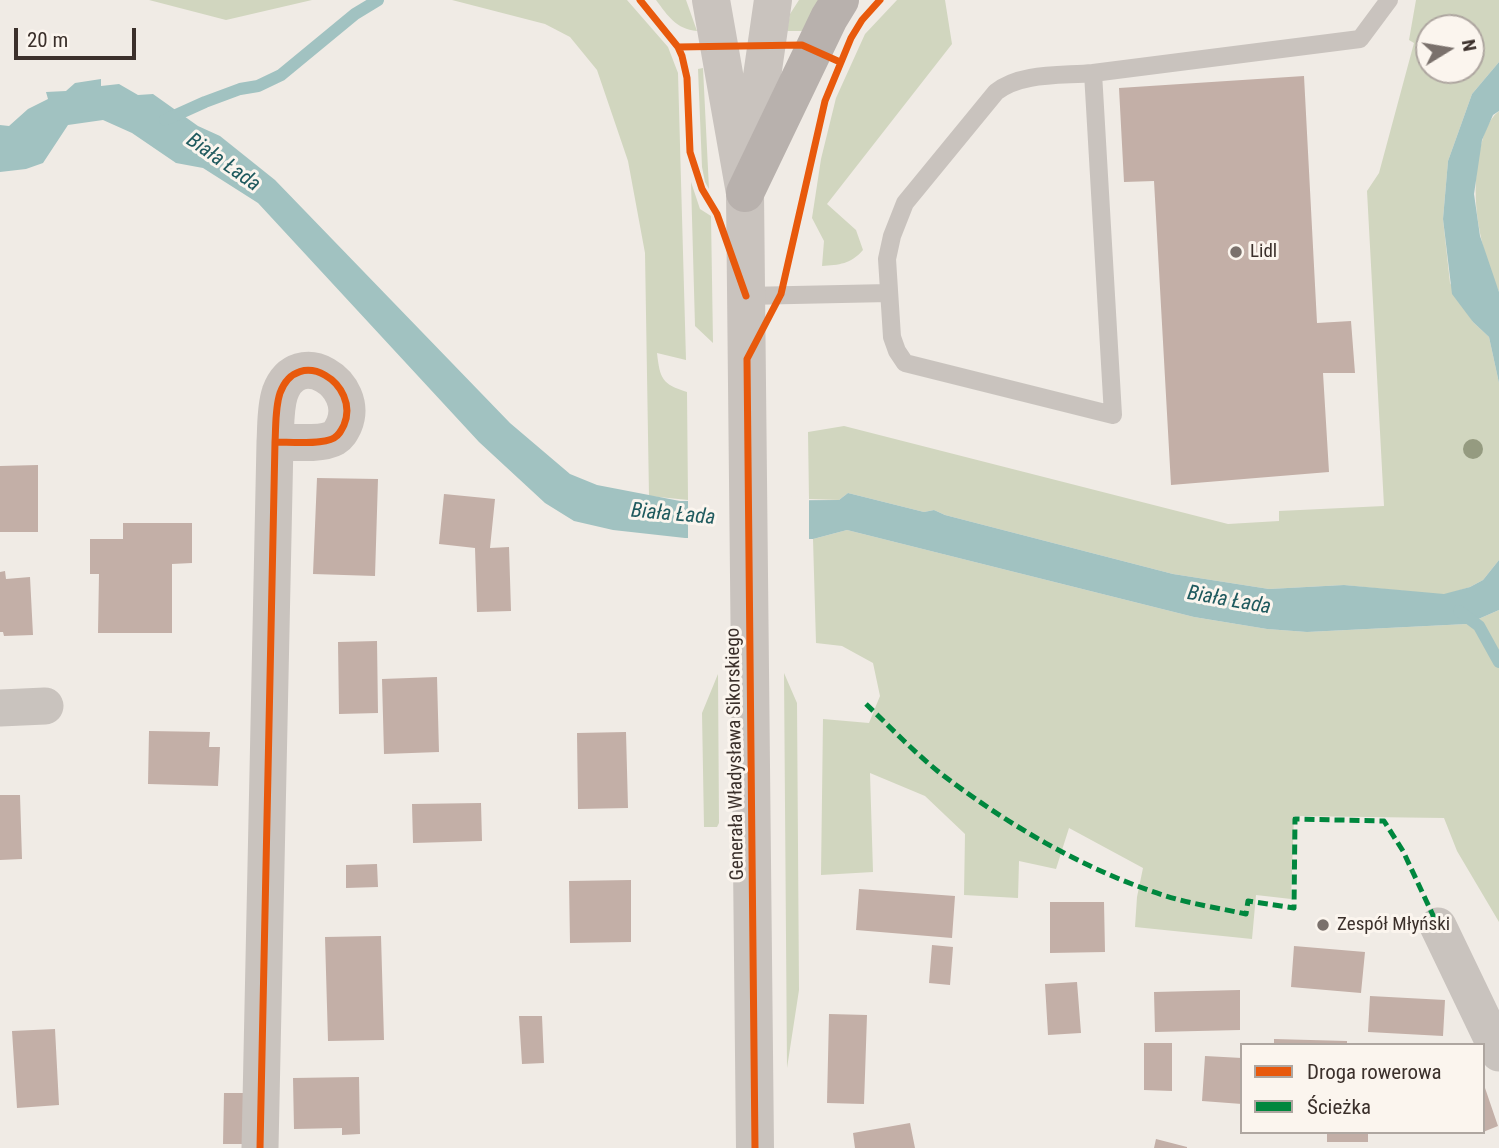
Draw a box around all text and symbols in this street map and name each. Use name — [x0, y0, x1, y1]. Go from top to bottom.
scale bar — [18, 14, 140, 58]
north arrow — [1415, 14, 1485, 84]
text: 20 m — [27, 28, 68, 52]
text: N — [1457, 37, 1482, 53]
water label: Biała Łada — [181, 128, 265, 198]
place label: Lidl — [1250, 241, 1277, 263]
marker: Lidl — [1228, 244, 1244, 260]
water label: Biała Łada — [630, 499, 716, 531]
water label: Biała Łada — [1185, 581, 1273, 621]
street label: Generała Władysława Sikorskiego — [722, 628, 750, 880]
place label: Zespół Młyński — [1337, 914, 1450, 936]
marker: Zespół Młyński — [1315, 917, 1331, 933]
legend — [1240, 1043, 1485, 1134]
text: Droga rowerowa — [1307, 1060, 1442, 1084]
text: Ścieżka — [1307, 1095, 1371, 1119]

